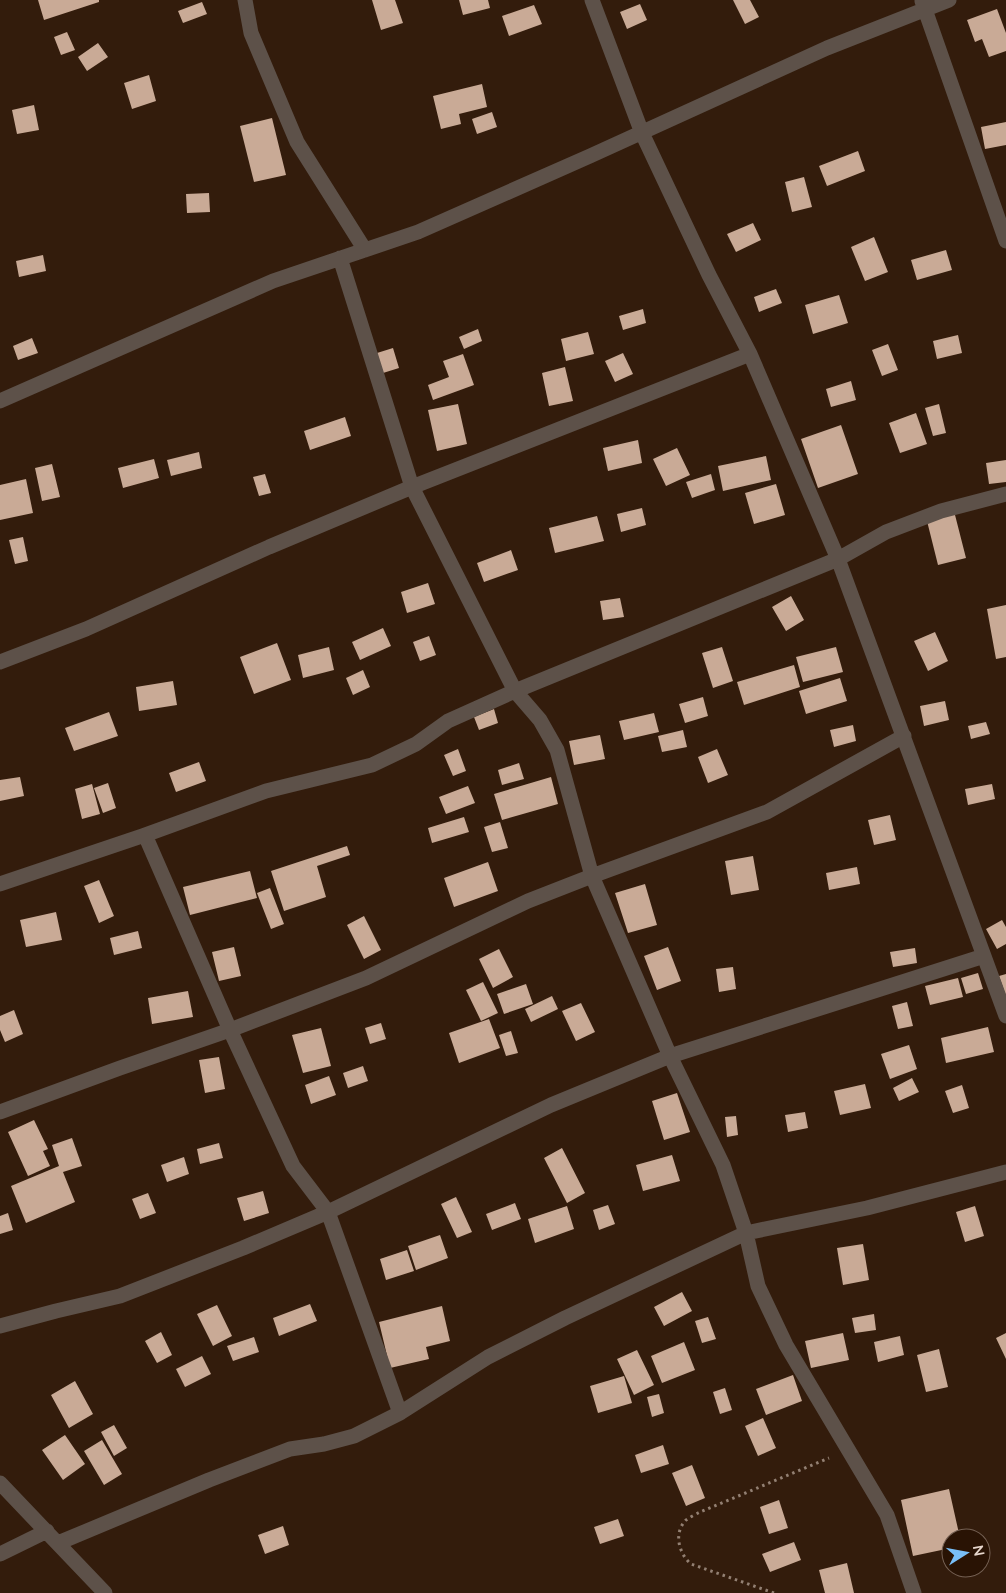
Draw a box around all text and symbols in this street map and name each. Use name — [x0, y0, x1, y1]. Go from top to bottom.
north arrow — [941, 1528, 991, 1578]
text: N — [970, 1544, 989, 1557]

